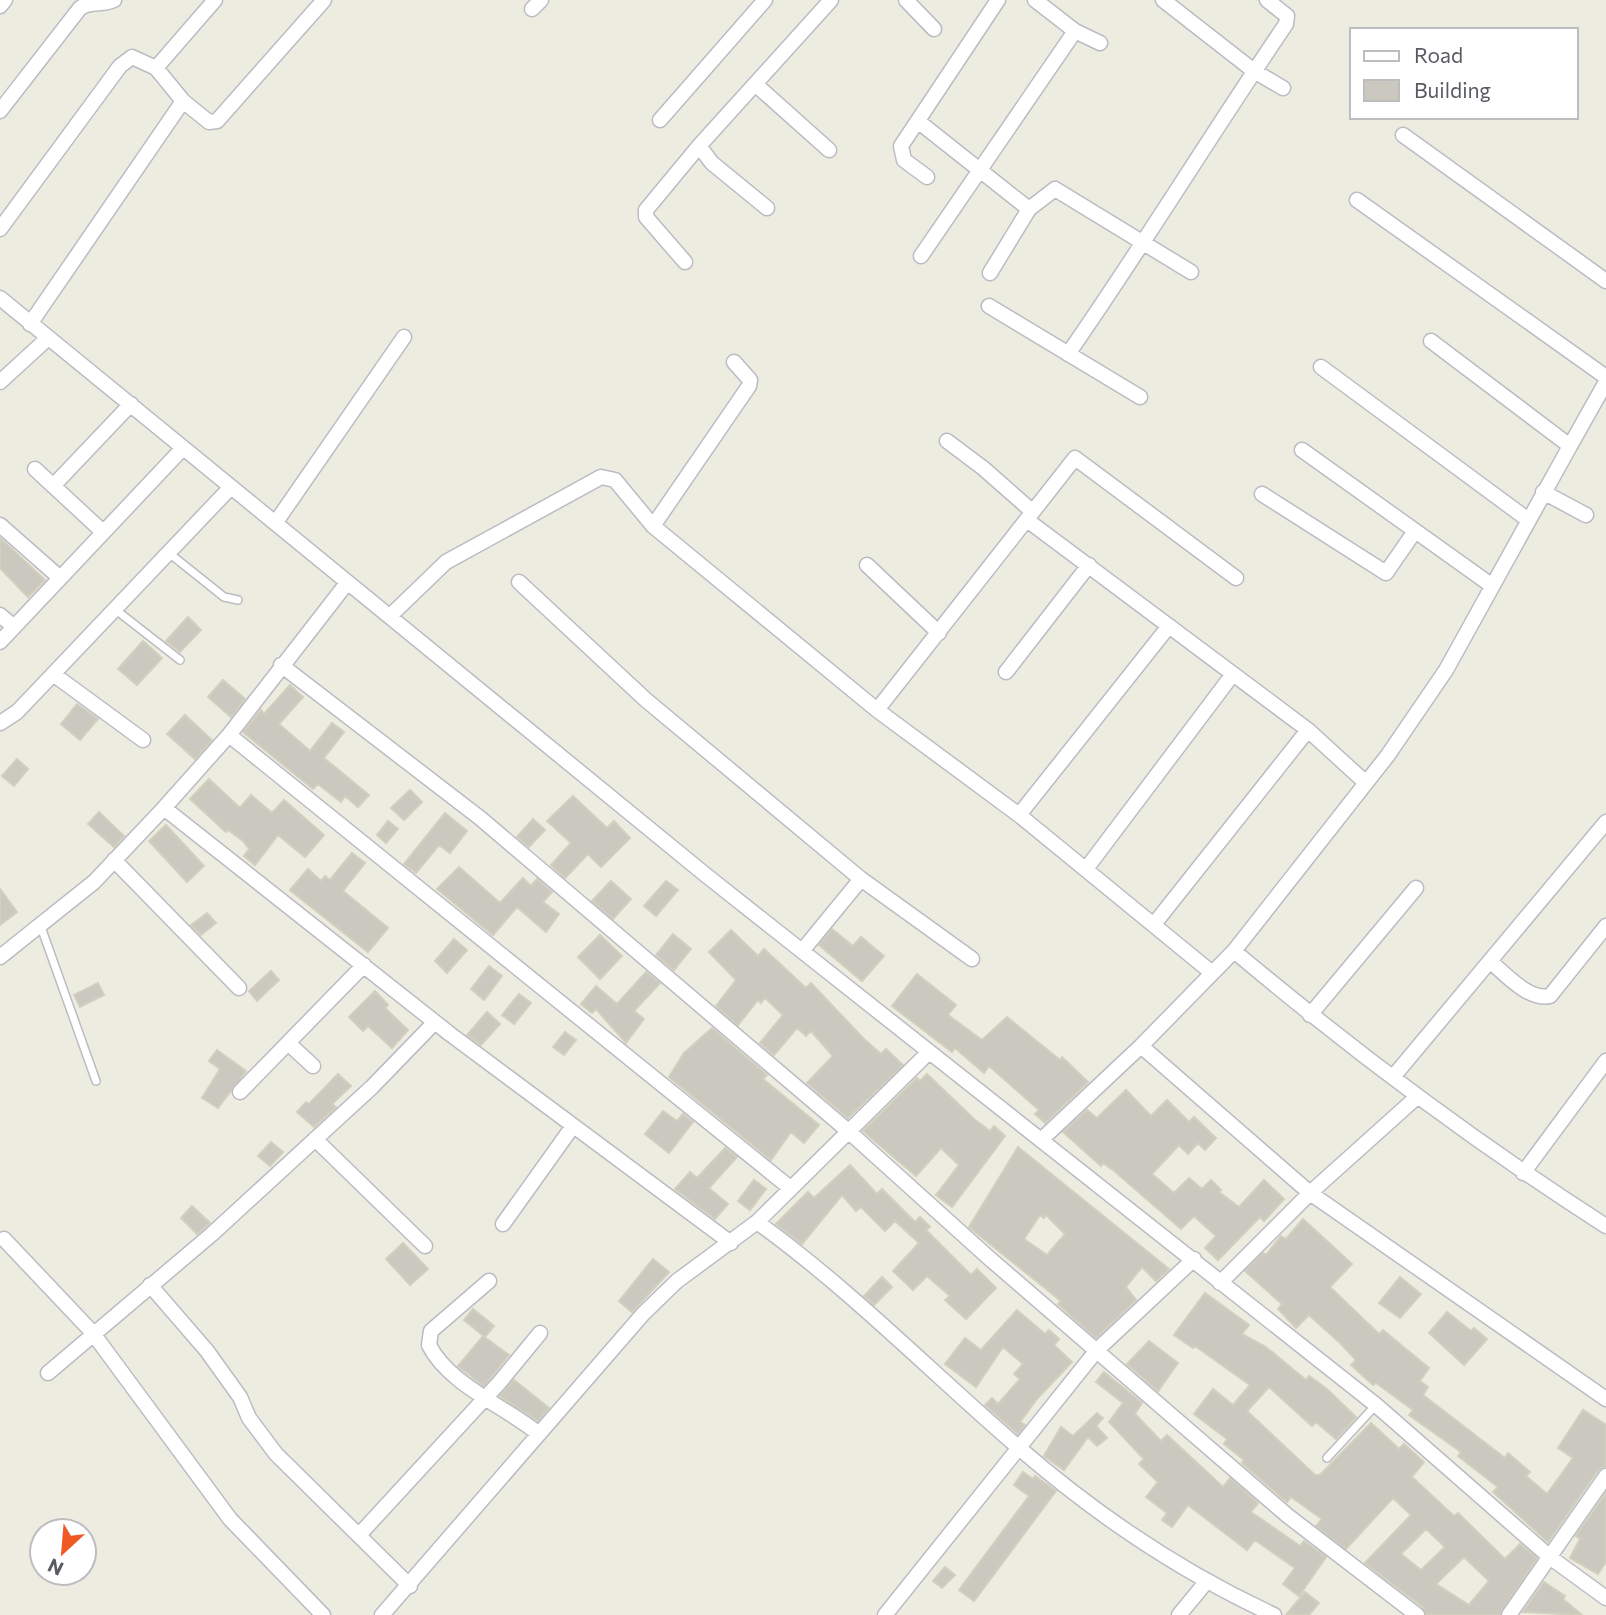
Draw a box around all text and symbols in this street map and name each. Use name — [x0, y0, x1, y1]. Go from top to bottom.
legend — [1350, 28, 1578, 119]
text: Road — [1414, 42, 1463, 67]
text: Building — [1414, 77, 1491, 102]
north arrow — [28, 1517, 98, 1587]
text: N — [44, 1554, 67, 1581]

